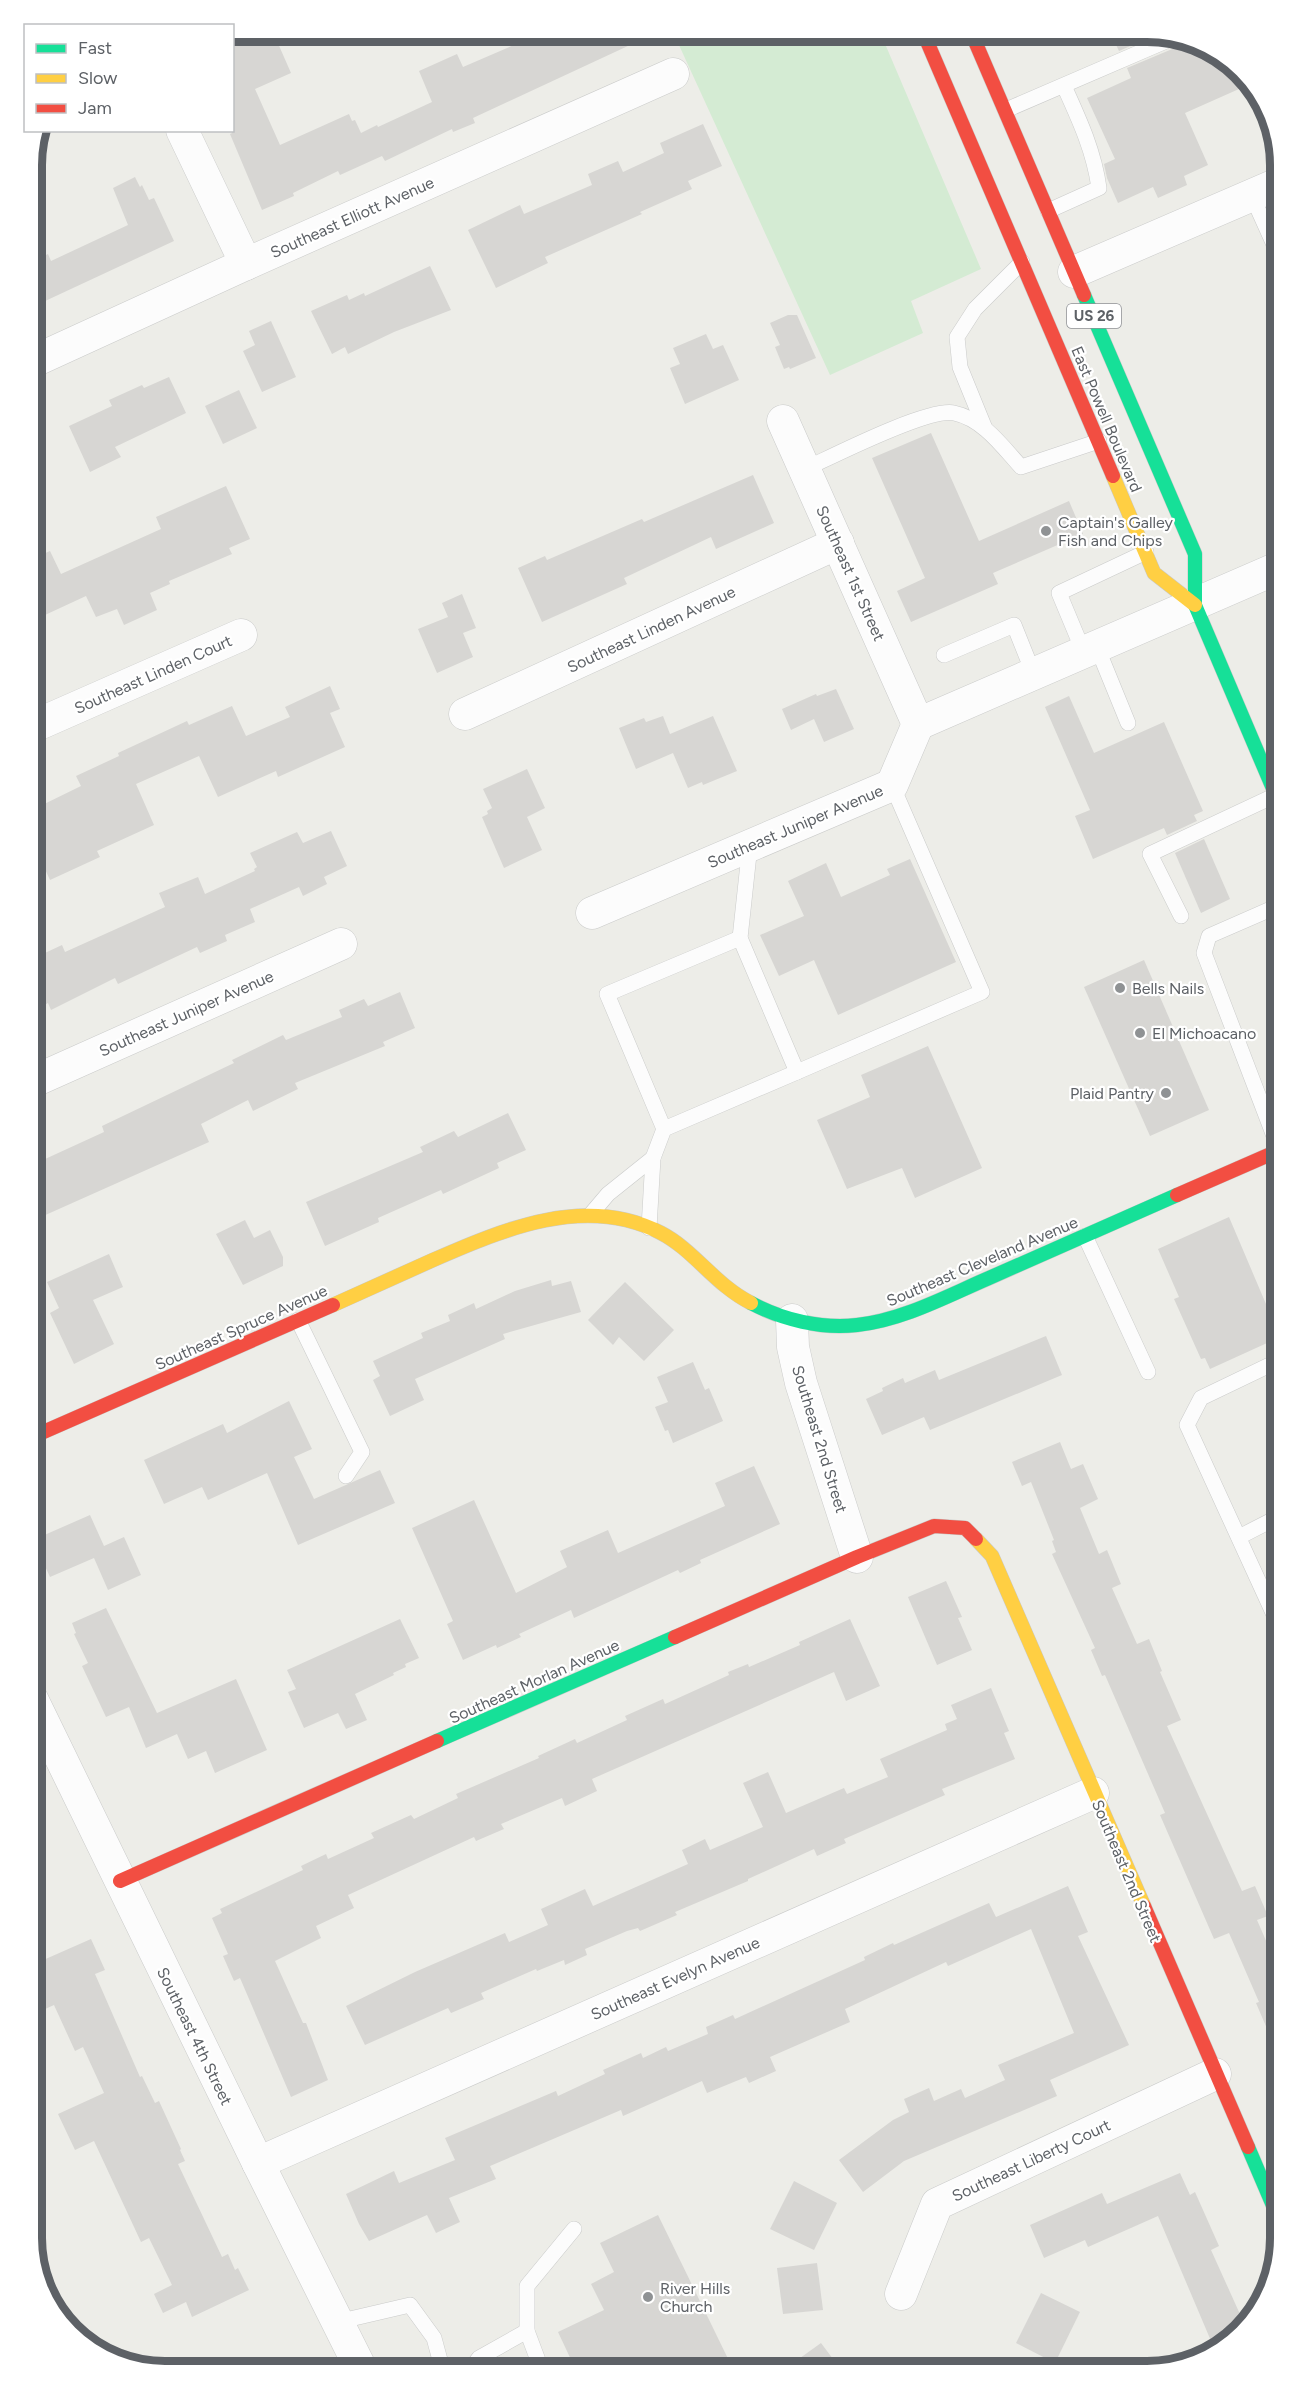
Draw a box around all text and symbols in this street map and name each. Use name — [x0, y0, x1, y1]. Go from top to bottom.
legend — [24, 24, 234, 132]
text: Fast — [78, 37, 112, 59]
text: Slow — [78, 67, 117, 89]
text: Jam — [78, 97, 112, 119]
street label: Southeast Elliott Avenue — [267, 173, 437, 262]
road number: US 26 — [1067, 304, 1121, 328]
street label: East Powell Boulevard — [1067, 343, 1146, 495]
street label: Southeast 1st Street — [812, 503, 889, 644]
place label: Captain's Galley Fish and Chips — [1058, 513, 1173, 550]
marker: Captain's Galley Fish and Chips — [1039, 524, 1053, 538]
street label: Southeast Linden Avenue — [564, 582, 739, 677]
street label: Southeast Linden Court — [71, 631, 235, 718]
street label: Southeast Juniper Avenue — [705, 781, 886, 872]
street label: Southeast Juniper Avenue — [96, 966, 277, 1061]
place label: Bells Nails — [1132, 979, 1204, 998]
marker: Bells Nails — [1113, 981, 1127, 995]
place label: El Michoacano — [1152, 1024, 1256, 1043]
marker: El Michoacano — [1133, 1026, 1147, 1040]
place label: Plaid Pantry — [1070, 1084, 1155, 1103]
marker: Plaid Pantry — [1159, 1086, 1173, 1100]
street label: Southeast Cleveland Avenue — [884, 1212, 1081, 1310]
street label: Southeast Spruce Avenue — [152, 1281, 330, 1374]
street label: Southeast 2nd Street — [788, 1363, 851, 1515]
street label: Southeast Morlan Avenue — [446, 1635, 622, 1728]
street label: Southeast 2nd Street — [1088, 1797, 1165, 1945]
street label: Southeast Evelyn Avenue — [588, 1933, 763, 2024]
street label: Southeast 4th Street — [153, 1964, 236, 2108]
street label: Southeast Liberty Court — [949, 2115, 1113, 2206]
place label: River Hills Church — [660, 2279, 730, 2316]
marker: River Hills Church — [641, 2290, 655, 2304]

